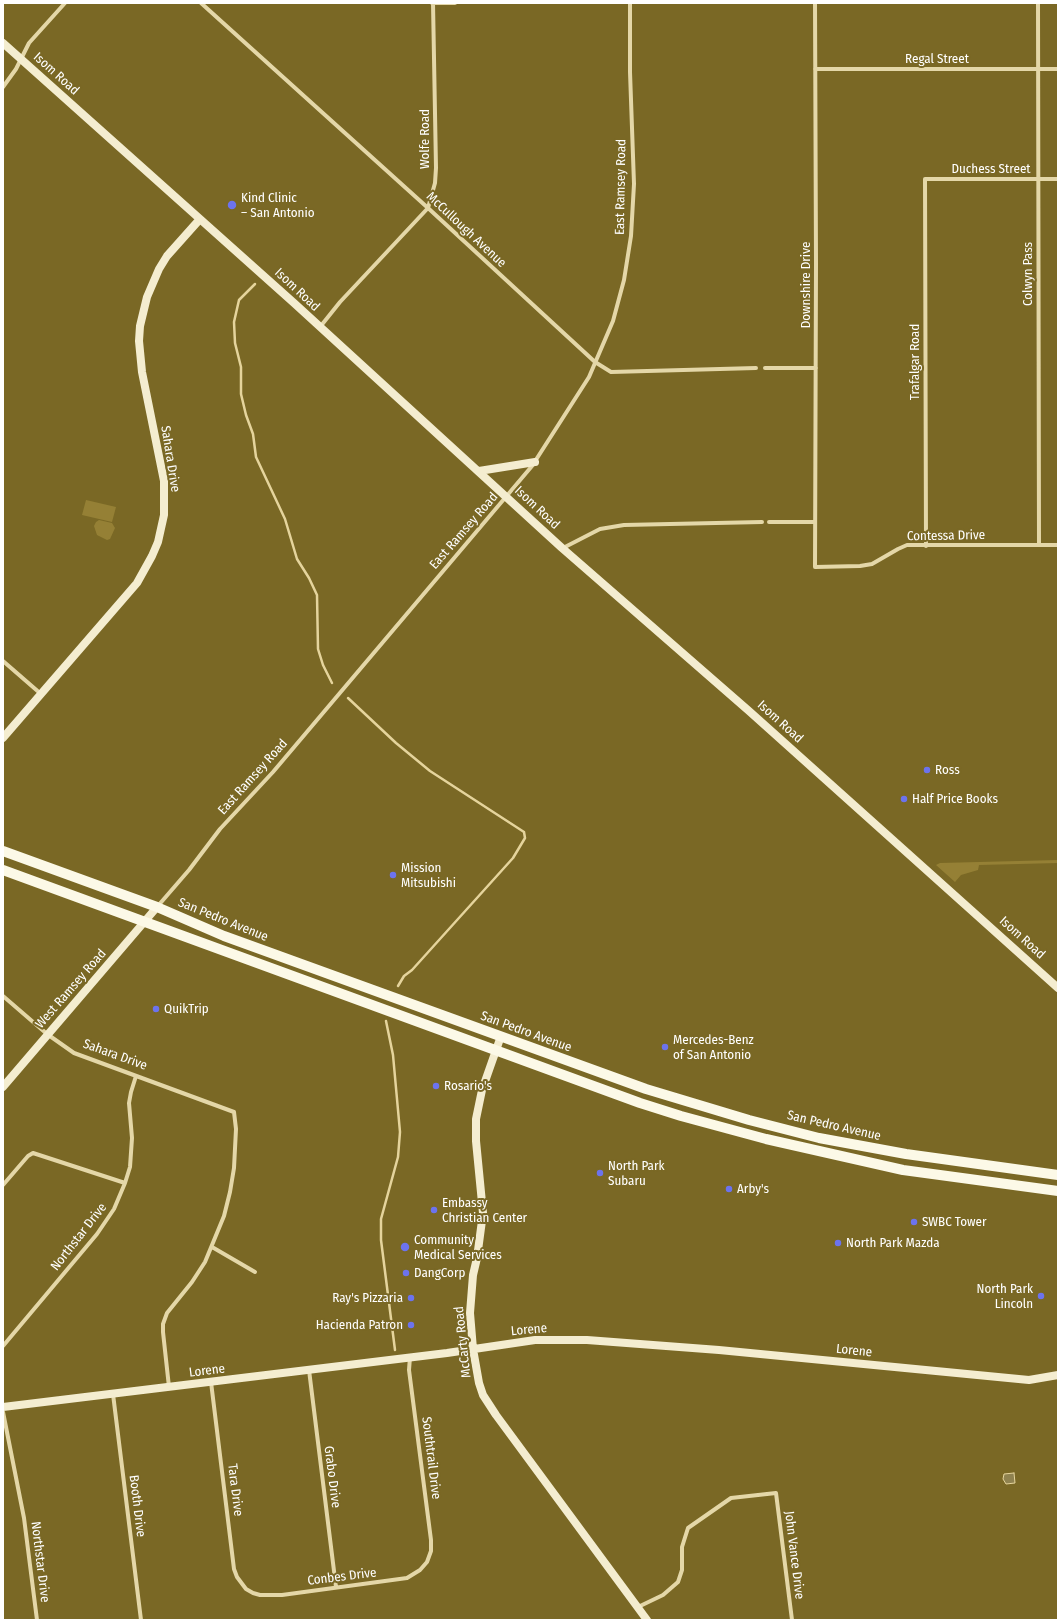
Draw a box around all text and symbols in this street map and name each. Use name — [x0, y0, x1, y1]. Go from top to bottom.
street label: Isom Road — [30, 50, 82, 98]
street label: Regal Street — [905, 51, 969, 67]
street label: Wolfe Road — [417, 109, 433, 169]
street label: East Ramsey Road — [612, 139, 630, 235]
street label: Duchess Street — [951, 161, 1031, 177]
street label: McCullough Avenue — [423, 189, 509, 271]
place label: Kind Clinic – San Antonio — [241, 190, 314, 221]
marker: Kind Clinic – San Antonio — [226, 199, 238, 211]
street label: Downshire Drive — [798, 242, 814, 328]
street label: Colwyn Pass — [1020, 242, 1036, 306]
street label: Isom Road — [271, 265, 323, 315]
street label: Trafalgar Road — [907, 324, 923, 400]
street label: Sahara Drive — [157, 425, 183, 493]
street label: Isom Road — [511, 483, 563, 533]
street label: East Ramsey Road — [427, 490, 501, 572]
street label: Contessa Drive — [907, 528, 985, 544]
street label: Isom Road — [754, 698, 806, 746]
street label: East Ramsey Road — [215, 736, 291, 818]
place label: Ross — [935, 762, 960, 778]
marker: Ross — [922, 765, 932, 775]
place label: Half Price Books — [912, 791, 998, 807]
marker: Half Price Books — [899, 794, 909, 804]
place label: Mission Mitsubishi — [401, 860, 456, 891]
marker: Mission Mitsubishi — [388, 870, 398, 880]
street label: San Pedro Avenue — [176, 895, 270, 945]
street label: Isom Road — [996, 914, 1048, 962]
street label: West Ramsey Road — [32, 946, 110, 1032]
place label: QuikTrip — [164, 1001, 209, 1017]
marker: QuikTrip — [151, 1004, 161, 1014]
street label: San Pedro Avenue — [478, 1008, 574, 1056]
place label: Mercedes-Benz of San Antonio — [673, 1032, 754, 1063]
street label: Sahara Drive — [81, 1036, 149, 1074]
marker: Mercedes-Benz of San Antonio — [660, 1042, 670, 1052]
place label: Rosario's — [444, 1078, 492, 1094]
marker: Rosario's — [431, 1081, 441, 1091]
street label: San Pedro Avenue — [786, 1108, 882, 1144]
place label: North Park Subaru — [608, 1158, 665, 1189]
marker: North Park Subaru — [595, 1168, 605, 1178]
place label: Arby's — [737, 1181, 769, 1197]
marker: Arby's — [724, 1184, 734, 1194]
place label: Embassy Christian Center — [442, 1195, 527, 1226]
street label: Northstar Drive — [48, 1200, 110, 1274]
marker: Embassy Christian Center — [429, 1205, 439, 1215]
place label: SWBC Tower — [922, 1214, 986, 1230]
marker: SWBC Tower — [909, 1217, 919, 1227]
place label: Community Medical Services — [414, 1232, 502, 1263]
place label: North Park Mazda — [846, 1235, 940, 1251]
marker: North Park Mazda — [833, 1238, 843, 1248]
marker: Community Medical Services — [399, 1241, 411, 1253]
place label: DangCorp — [414, 1265, 465, 1281]
marker: DangCorp — [401, 1268, 411, 1278]
place label: North Park Lincoln — [976, 1281, 1033, 1312]
place label: Ray's Pizzaria — [332, 1290, 403, 1306]
marker: North Park Lincoln — [1036, 1291, 1046, 1301]
marker: Ray's Pizzaria — [406, 1293, 416, 1303]
street label: McCarty Road — [451, 1305, 475, 1379]
place label: Hacienda Patron — [316, 1317, 403, 1333]
marker: Hacienda Patron — [406, 1320, 416, 1330]
street label: Lorene — [510, 1321, 548, 1339]
street label: Lorene — [835, 1341, 873, 1361]
street label: Lorene — [188, 1361, 226, 1381]
street label: Southtrail Drive — [418, 1416, 444, 1500]
street label: Grabo Drive — [320, 1445, 344, 1509]
street label: Tara Drive — [224, 1463, 246, 1517]
street label: Booth Drive — [125, 1474, 149, 1538]
street label: John Vance Drive — [781, 1510, 807, 1600]
street label: Northstar Drive — [27, 1521, 53, 1603]
street label: Conbes Drive — [307, 1565, 377, 1589]

